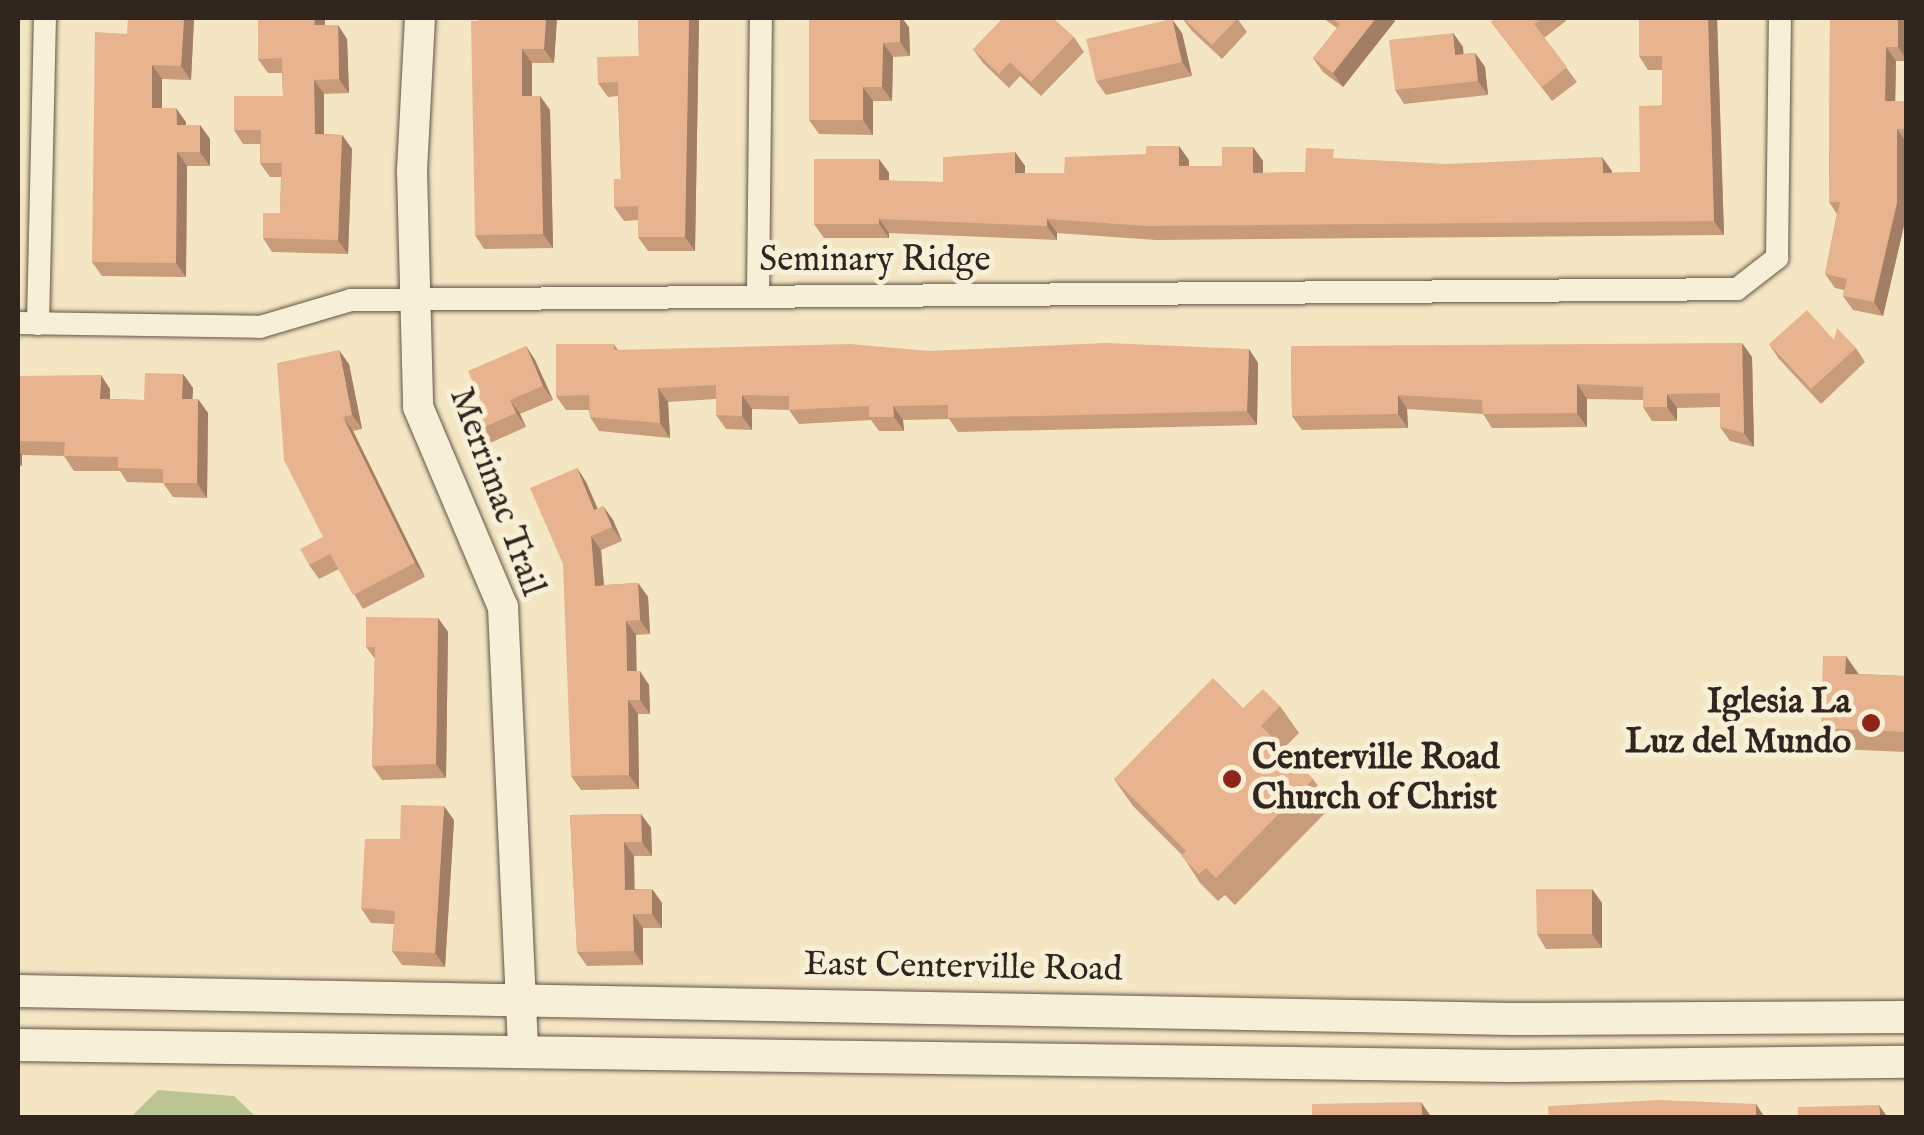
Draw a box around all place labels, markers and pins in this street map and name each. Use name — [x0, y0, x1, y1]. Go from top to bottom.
place label: Iglesia La Luz del Mundo — [1625, 682, 1851, 764]
marker: Iglesia La Luz del Mundo — [1860, 712, 1882, 734]
place label: Centerville Road Church of Christ — [1252, 738, 1499, 820]
marker: Centerville Road Church of Christ — [1221, 768, 1243, 790]

